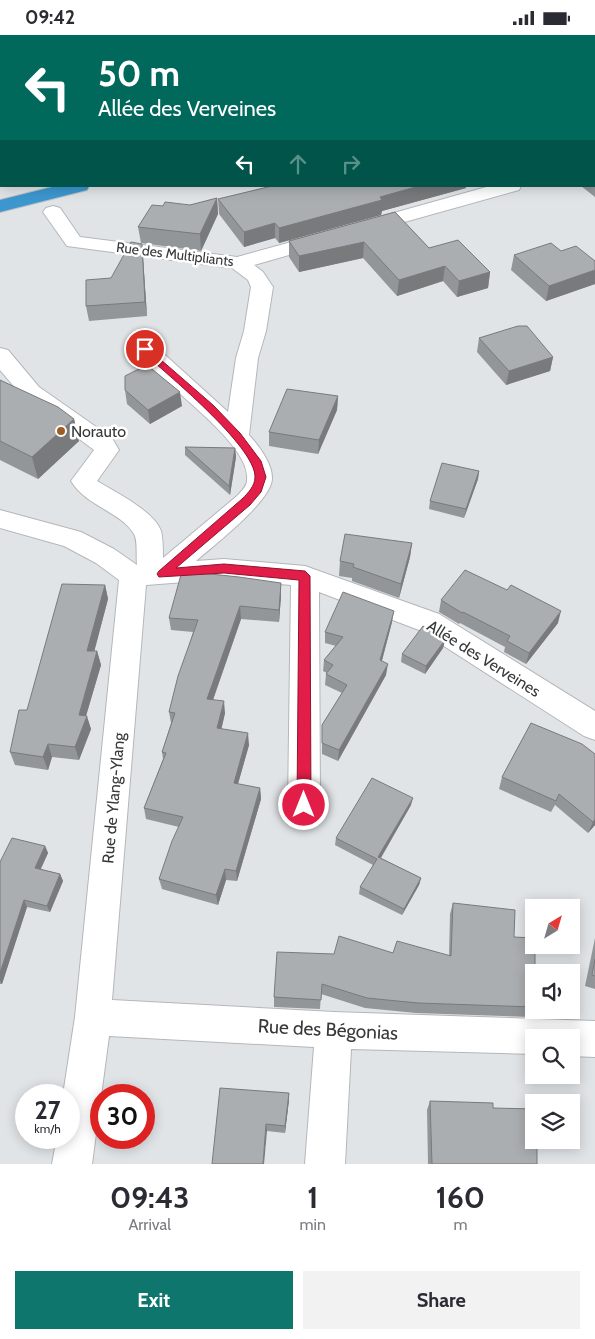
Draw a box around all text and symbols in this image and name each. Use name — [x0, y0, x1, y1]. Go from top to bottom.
text: 09:42 — [25, 6, 75, 29]
text: 50 m — [98, 52, 180, 95]
icon: left — [15, 55, 80, 120]
text: Allée des Verveines — [98, 95, 276, 122]
icon: left — [231, 150, 259, 178]
icon: ahead — [284, 150, 312, 178]
icon: right — [337, 150, 365, 178]
street label: Rue des Multipliants — [115, 238, 235, 270]
pin — [124, 328, 166, 370]
icon: arrive — [131, 335, 159, 363]
place label: Norauto — [71, 422, 126, 441]
marker: Norauto — [55, 425, 67, 437]
street label: Allée des Verveines — [424, 616, 544, 701]
street label: Rue de Ylang-Ylang — [98, 731, 129, 864]
position arrow — [277, 778, 329, 830]
north arrow — [525, 899, 580, 954]
map controls — [525, 899, 580, 1149]
button: sound — [525, 964, 580, 1019]
street label: Rue des Bégonias — [257, 1014, 399, 1045]
button: search — [525, 1029, 580, 1084]
speed limit sign: 30 — [90, 1084, 155, 1149]
button: layers — [525, 1094, 580, 1149]
text: 27 — [35, 1095, 60, 1125]
text: km/h — [34, 1121, 61, 1136]
text: 09:43 — [110, 1179, 190, 1216]
text: 1 — [307, 1179, 318, 1216]
text: 160 — [436, 1179, 485, 1216]
text: Arrival — [128, 1215, 171, 1234]
text: min — [299, 1215, 326, 1234]
text: m — [453, 1215, 467, 1234]
button: Exit — [15, 1271, 293, 1329]
button: Share — [303, 1271, 580, 1329]

